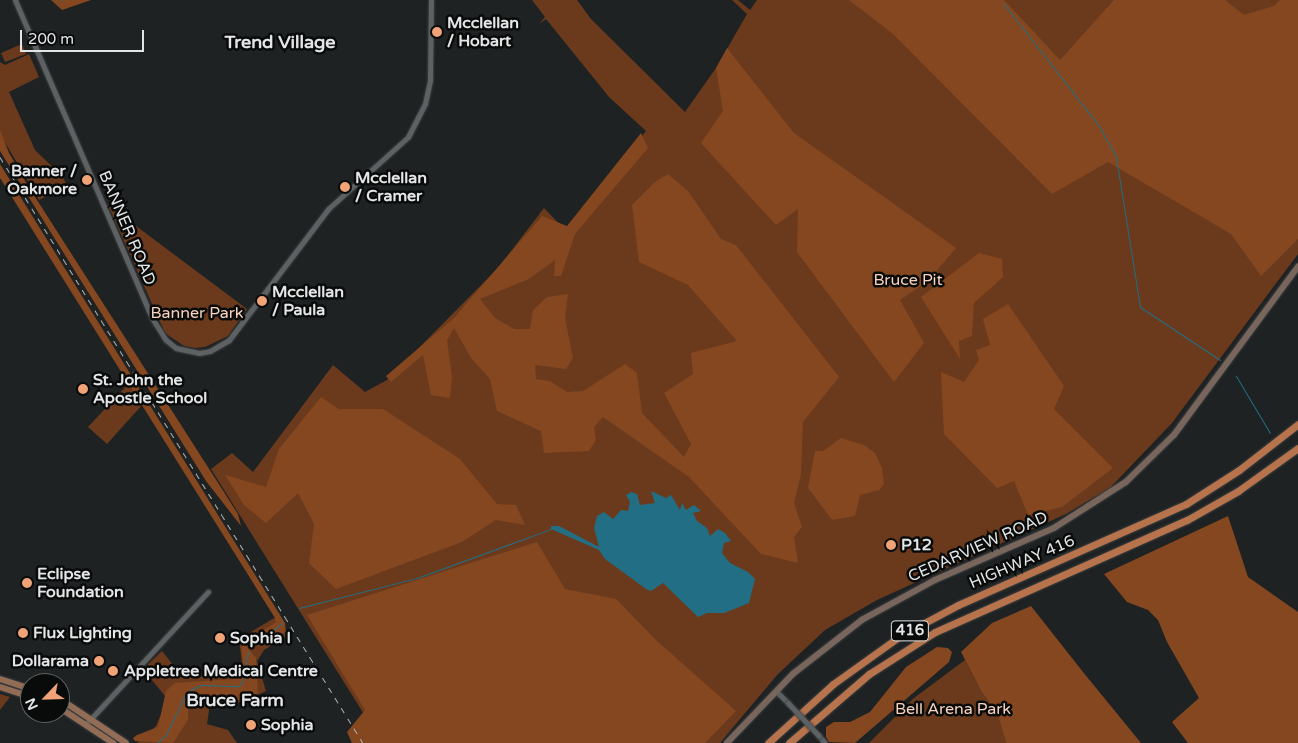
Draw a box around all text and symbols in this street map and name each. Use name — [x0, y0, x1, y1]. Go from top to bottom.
place label: Mcclellan / Hobart — [447, 13, 519, 51]
scale bar — [22, 20, 146, 52]
marker: Mcclellan / Hobart — [431, 26, 443, 38]
text: 200 m — [28, 30, 74, 48]
district label: Trend Village — [224, 31, 336, 53]
place label: Banner / Oakmore — [7, 161, 77, 199]
street label: BANNER ROAD — [94, 168, 160, 288]
place label: Mcclellan / Cramer — [355, 168, 427, 206]
marker: Banner / Oakmore — [81, 174, 93, 186]
marker: Mcclellan / Cramer — [339, 181, 351, 193]
park label: Bruce Pit — [873, 270, 943, 290]
place label: Mcclellan / Paula — [272, 282, 344, 320]
marker: Mcclellan / Paula — [256, 295, 268, 307]
park label: Banner Park — [150, 303, 244, 323]
place label: St. John the Apostle School — [93, 370, 207, 408]
marker: St. John the Apostle School — [77, 383, 89, 395]
street label: CEDARVIEW ROAD — [905, 508, 1051, 586]
street label: HIGHWAY 416 — [966, 531, 1078, 593]
place label: P12 — [901, 535, 932, 555]
marker: P12 — [885, 539, 897, 551]
place label: Eclipse Foundation — [37, 564, 124, 602]
marker: Eclipse Foundation — [21, 577, 33, 589]
road number: 416 — [890, 618, 930, 644]
place label: Flux Lighting — [33, 623, 132, 643]
marker: Flux Lighting — [17, 627, 29, 639]
place label: Sophia I — [230, 628, 291, 648]
marker: Sophia I — [214, 632, 226, 644]
place label: Dollarama — [12, 651, 89, 671]
marker: Dollarama — [93, 655, 105, 667]
place label: Appletree Medical Centre — [124, 661, 318, 681]
marker: Appletree Medical Centre — [106, 664, 120, 678]
north arrow — [20, 673, 70, 723]
district label: Bruce Farm — [186, 689, 284, 711]
text: N — [22, 695, 42, 712]
park label: Bell Arena Park — [895, 699, 1011, 719]
place label: Sophia — [261, 715, 313, 735]
marker: Sophia — [245, 719, 257, 731]

